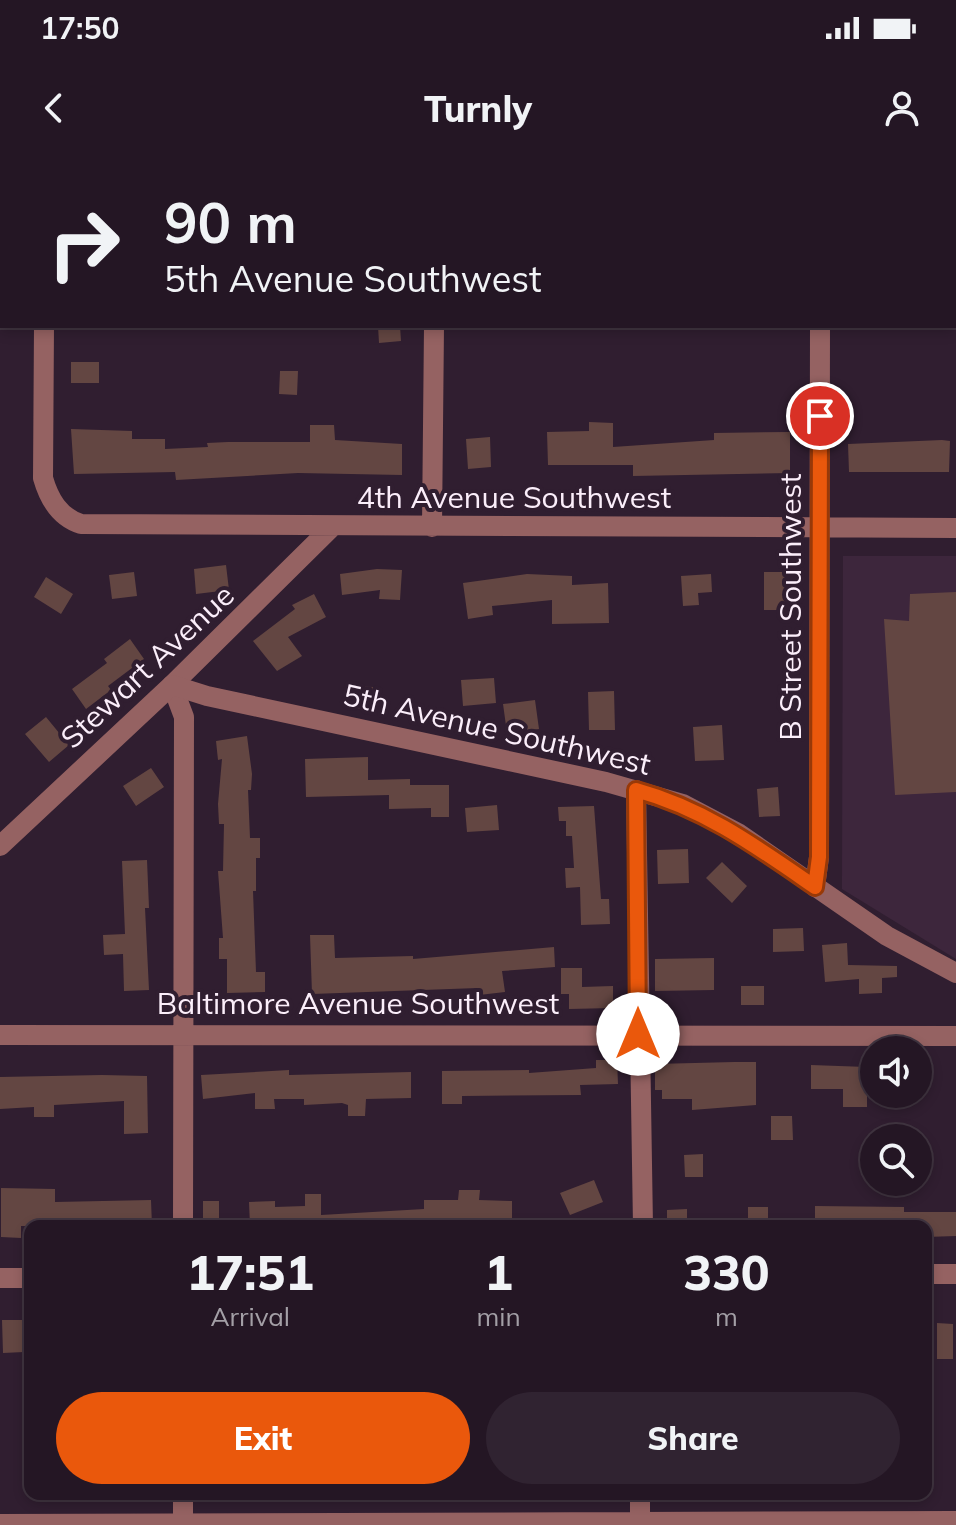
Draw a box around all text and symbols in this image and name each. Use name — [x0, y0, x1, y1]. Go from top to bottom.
text: 17:50 — [40, 9, 119, 47]
icon: back — [32, 86, 76, 130]
text: Turnly — [424, 86, 532, 131]
icon: person — [880, 86, 924, 130]
text: 90 m — [164, 187, 297, 257]
icon: right — [32, 192, 136, 296]
text: 5th Avenue Southwest — [164, 256, 542, 301]
pin — [786, 382, 854, 450]
icon: arrive — [798, 394, 842, 438]
street label: B Street Southwest — [771, 473, 809, 741]
street label: 4th Avenue Southwest — [357, 478, 671, 516]
street label: Stewart Avenue — [52, 576, 242, 756]
street label: 5th Avenue Southwest — [339, 675, 655, 783]
street label: Baltimore Avenue Southwest — [157, 984, 559, 1022]
position arrow — [596, 992, 680, 1076]
map controls — [860, 1036, 932, 1196]
button: sound — [860, 1036, 932, 1108]
button: search — [860, 1124, 932, 1196]
text: 17:51 — [186, 1242, 314, 1302]
text: 1 — [484, 1242, 513, 1302]
text: 330 — [683, 1242, 770, 1302]
text: Arrival — [210, 1300, 290, 1333]
text: min — [477, 1300, 521, 1333]
text: m — [715, 1300, 738, 1333]
button: Exit — [56, 1392, 470, 1484]
button: Share — [486, 1392, 900, 1484]

